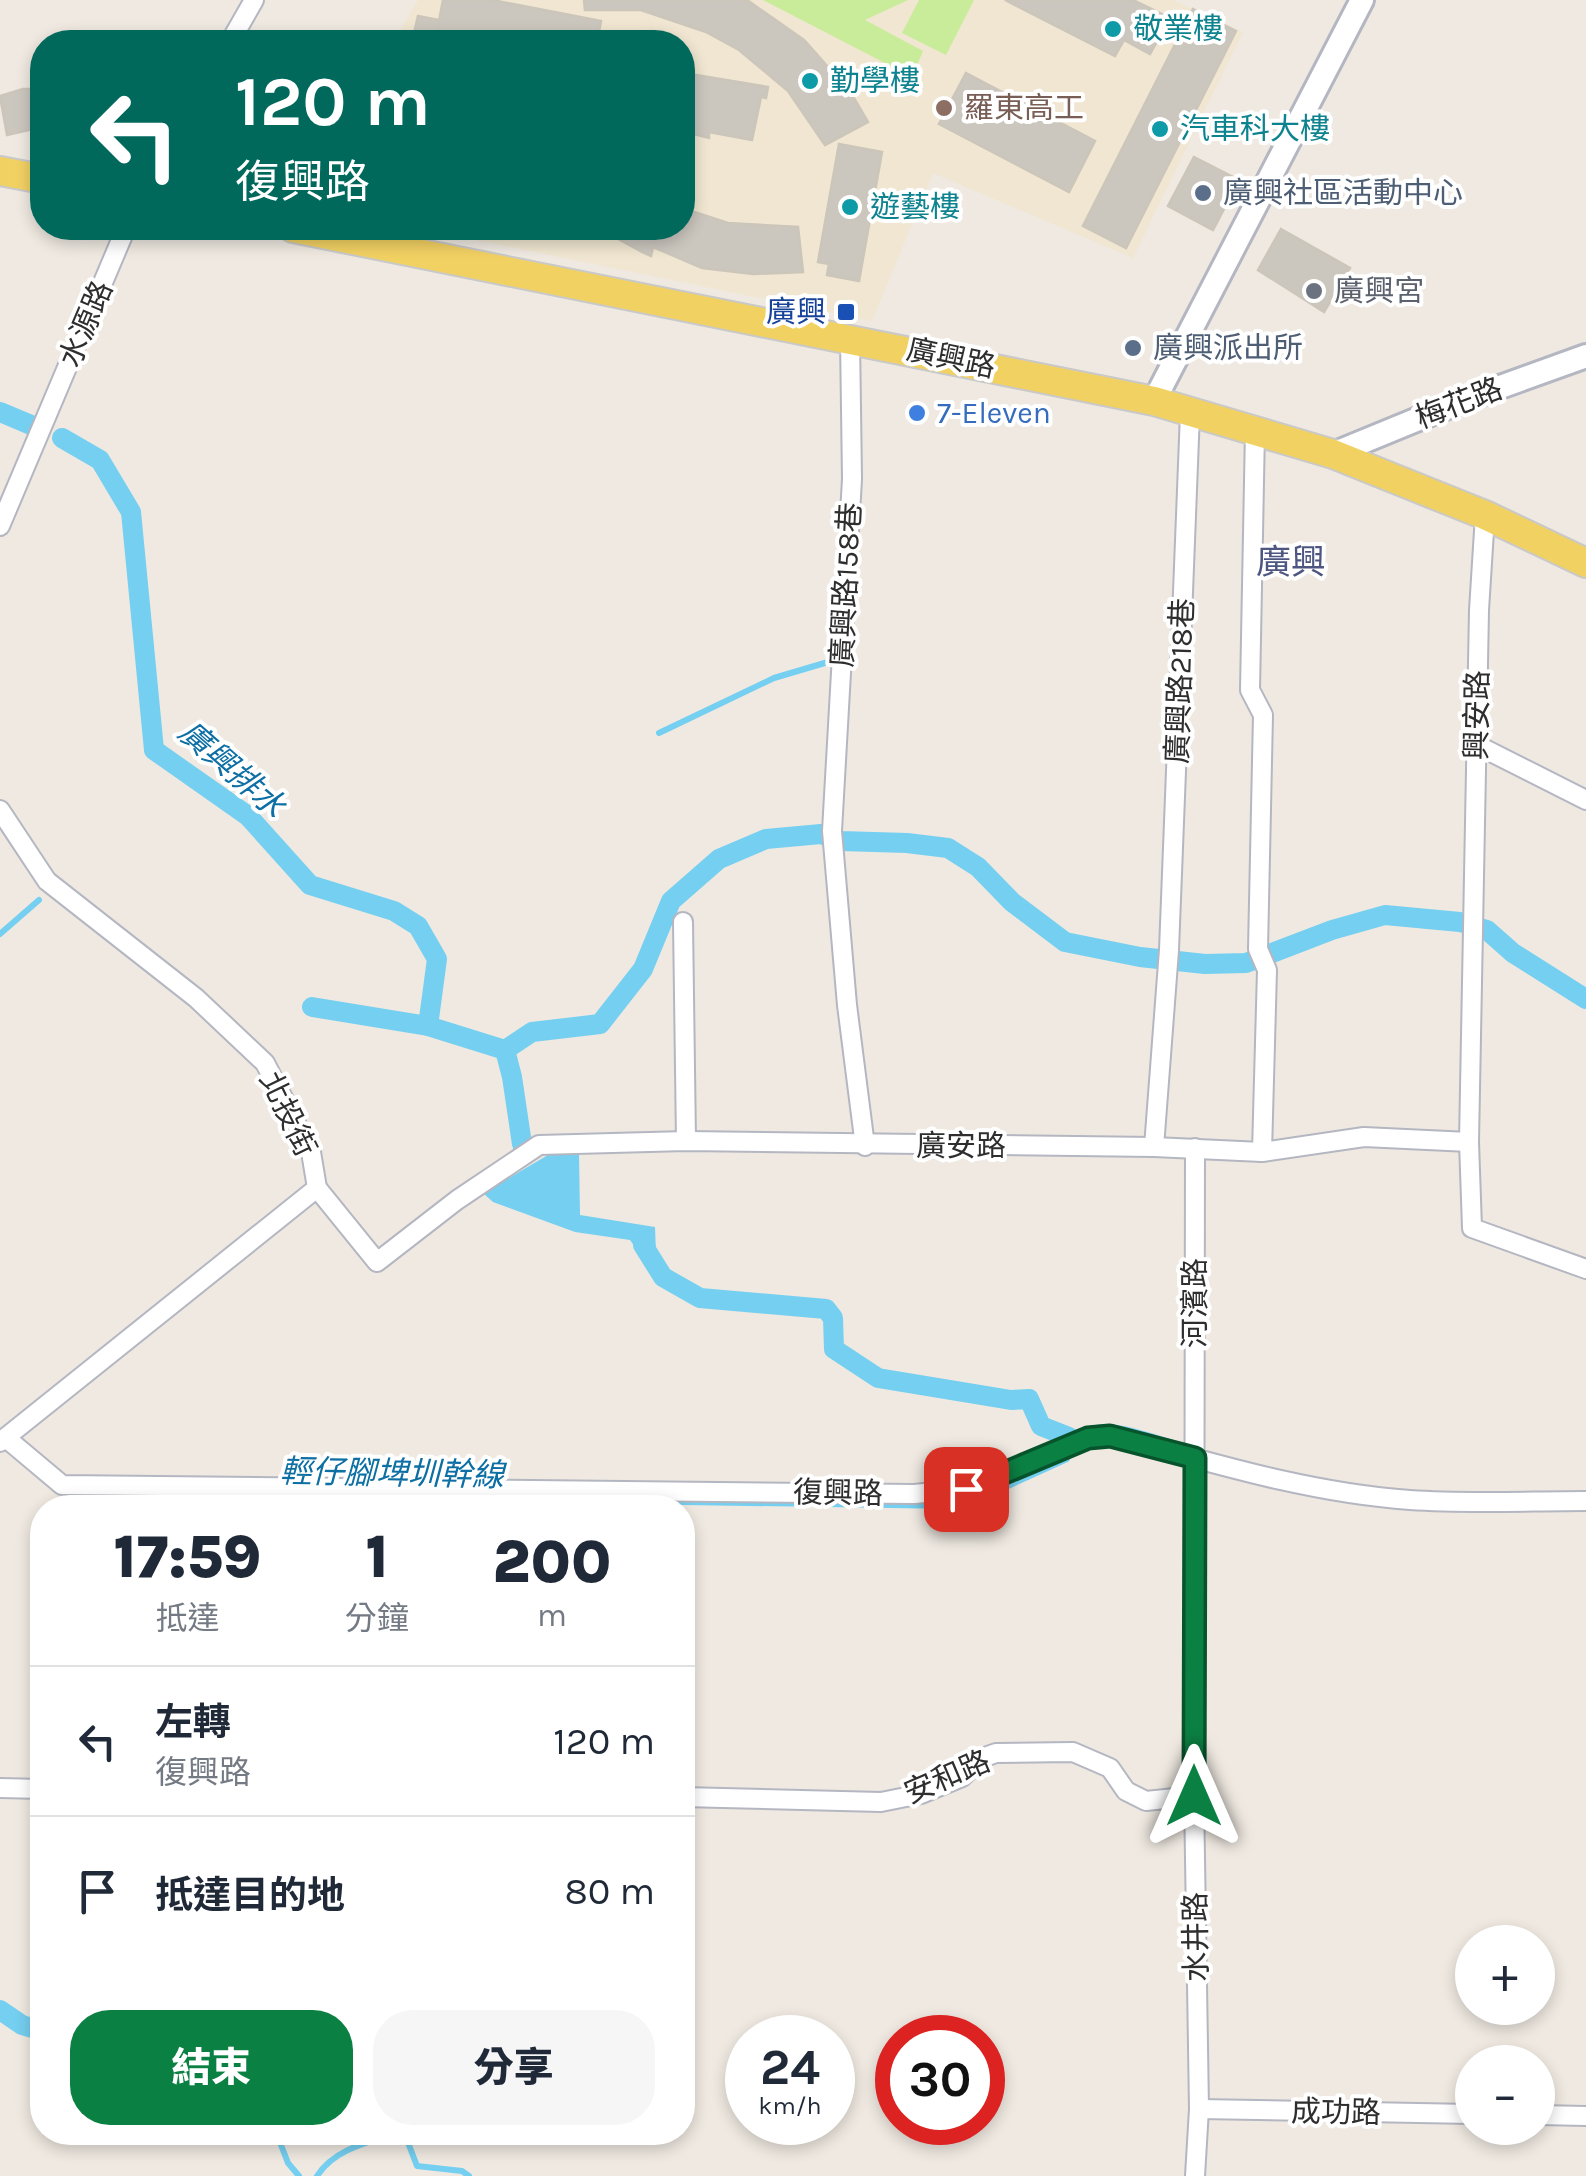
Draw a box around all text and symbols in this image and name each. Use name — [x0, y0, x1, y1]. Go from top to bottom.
place label: 敬業樓 — [1133, 11, 1223, 47]
marker: 敬業樓 — [1102, 18, 1124, 40]
text: 120 m — [235, 61, 431, 143]
place label: 勤學樓 — [830, 63, 920, 99]
icon: left — [70, 70, 200, 200]
marker: 勤學樓 — [799, 70, 821, 92]
place label: 羅東高工 — [964, 90, 1084, 126]
marker: 羅東高工 — [933, 97, 955, 119]
place label: 汽車科大樓 — [1180, 111, 1330, 147]
marker: 汽車科大樓 — [1149, 118, 1171, 140]
text: 復興路 — [235, 156, 370, 208]
place label: 廣興社區活動中心 — [1223, 175, 1463, 211]
marker: 廣興社區活動中心 — [1192, 182, 1214, 204]
place label: 遊藝樓 — [870, 189, 960, 225]
marker: 遊藝樓 — [839, 196, 861, 218]
place label: 廣興宮 — [1334, 273, 1424, 309]
street label: 水源路 — [52, 276, 120, 372]
marker: 廣興宮 — [1303, 280, 1325, 302]
place label: 廣興 — [766, 294, 826, 330]
marker: 廣興 — [835, 301, 857, 323]
place label: 廣興派出所 — [1153, 330, 1303, 366]
street label: 廣興路 — [903, 331, 999, 385]
marker: 廣興派出所 — [1122, 337, 1144, 359]
street label: 梅花路 — [1411, 370, 1507, 436]
place label: 7-Eleven — [937, 395, 1051, 431]
marker: 7-Eleven — [906, 402, 928, 424]
street label: 廣興路158巷 — [824, 502, 868, 668]
district label: 廣興 — [1256, 542, 1326, 583]
street label: 廣興路218巷 — [1159, 598, 1201, 764]
street label: 興安路 — [1458, 670, 1496, 760]
water label: 廣興排水 — [171, 713, 294, 827]
street label: 北投街 — [252, 1066, 324, 1162]
street label: 廣安路 — [916, 1128, 1006, 1164]
street label: 河濱路 — [1177, 1258, 1213, 1348]
pin — [924, 1447, 1009, 1532]
water label: 輕仔腳埤圳幹線 — [280, 1453, 507, 1494]
icon: arrive — [939, 1462, 994, 1517]
street label: 復興路 — [793, 1474, 883, 1512]
text: 17:59 — [114, 1522, 261, 1592]
text: 1 — [365, 1522, 389, 1592]
text: 200 — [493, 1527, 611, 1597]
text: m — [537, 1597, 567, 1634]
text: 抵達 — [155, 1600, 220, 1637]
text: 分鐘 — [345, 1600, 409, 1637]
text: 左轉 — [155, 1700, 231, 1745]
icon: left — [70, 1714, 125, 1769]
text: 120 m — [553, 1719, 655, 1764]
street label: 安和路 — [899, 1743, 995, 1811]
position arrow — [1142, 1744, 1246, 1848]
text: 復興路 — [155, 1754, 251, 1791]
icon: arrive — [70, 1864, 125, 1919]
text: 80 m — [565, 1869, 655, 1914]
text: 抵達目的地 — [155, 1873, 345, 1918]
street label: 水井路 — [1177, 1892, 1215, 1982]
map controls — [1455, 1925, 1555, 2145]
button: + — [1455, 1925, 1555, 2025]
button: 結束 — [70, 2010, 353, 2125]
button: 分享 — [373, 2010, 655, 2125]
speed limit sign: 30 — [875, 2015, 1005, 2145]
text: 24 — [760, 2038, 820, 2097]
button: − — [1455, 2045, 1555, 2145]
text: km/h — [758, 2091, 822, 2120]
street label: 成功路 — [1291, 2093, 1381, 2131]

